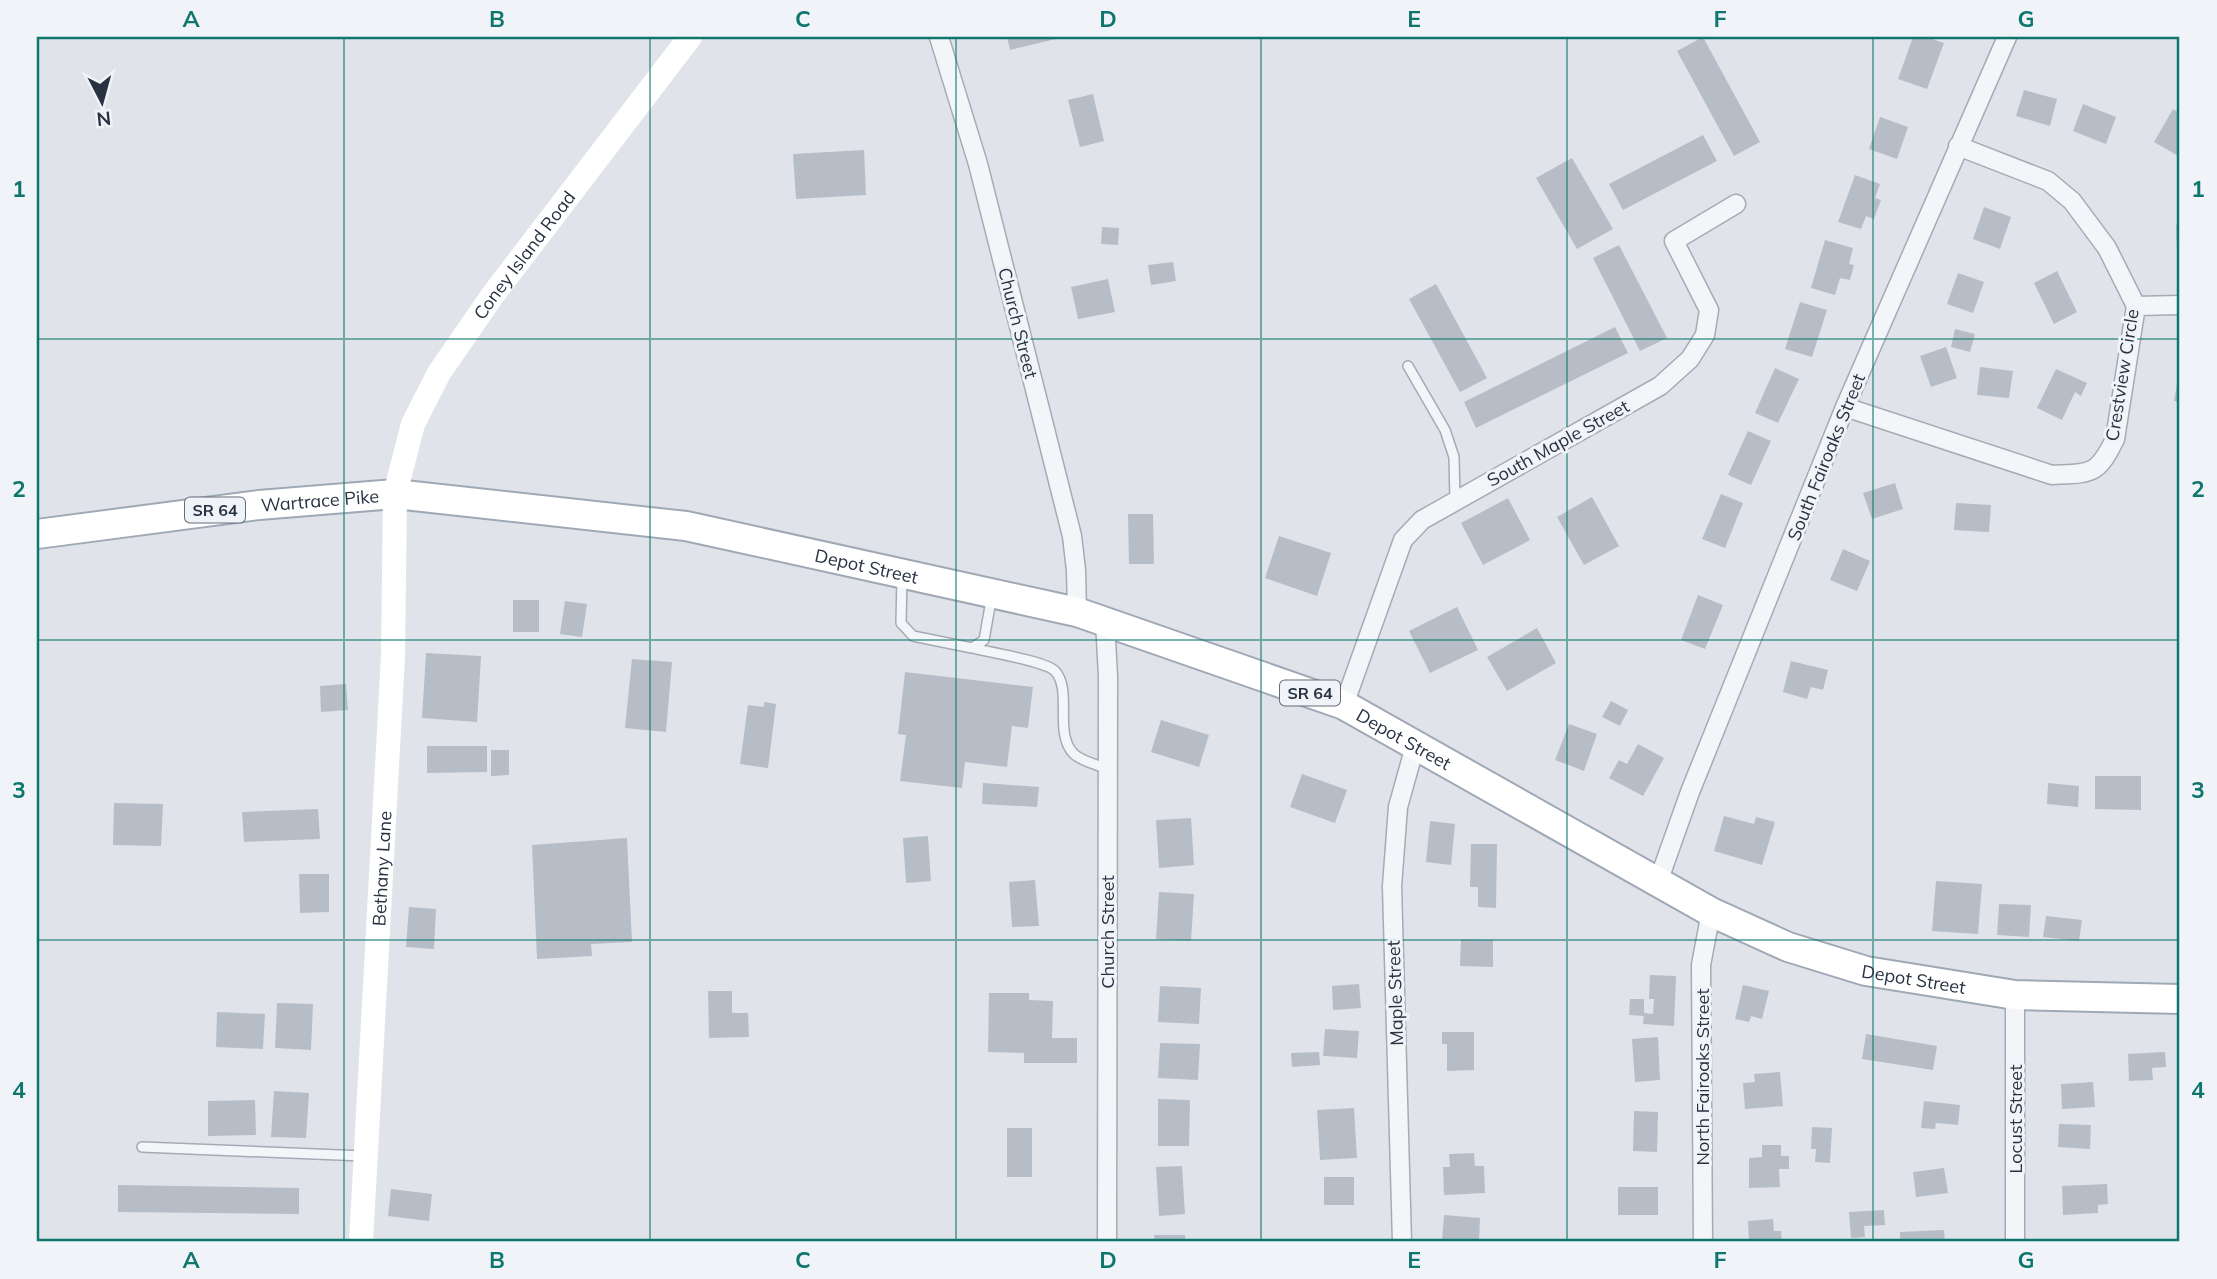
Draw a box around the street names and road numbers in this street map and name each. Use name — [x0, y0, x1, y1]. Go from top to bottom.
street label: Coney Island Road — [468, 186, 580, 324]
street label: Church Street — [993, 265, 1043, 381]
street label: Crestview Circle — [2100, 307, 2144, 443]
street label: South Fairoaks Street — [1782, 370, 1870, 544]
street label: South Maple Street — [1483, 394, 1633, 492]
street label: Wartrace Pike — [260, 484, 380, 516]
road number: SR 64 — [185, 498, 245, 523]
street label: Depot Street — [813, 543, 920, 588]
road number: SR 64 — [1280, 680, 1340, 706]
street label: Depot Street — [1353, 703, 1455, 775]
street label: Bethany Lane — [367, 810, 396, 927]
street label: Church Street — [1096, 875, 1119, 989]
street label: Maple Street — [1382, 940, 1408, 1046]
street label: Depot Street — [1860, 959, 1967, 998]
street label: North Fairoaks Street — [1691, 988, 1714, 1166]
street label: Locust Street — [2004, 1065, 2027, 1173]

